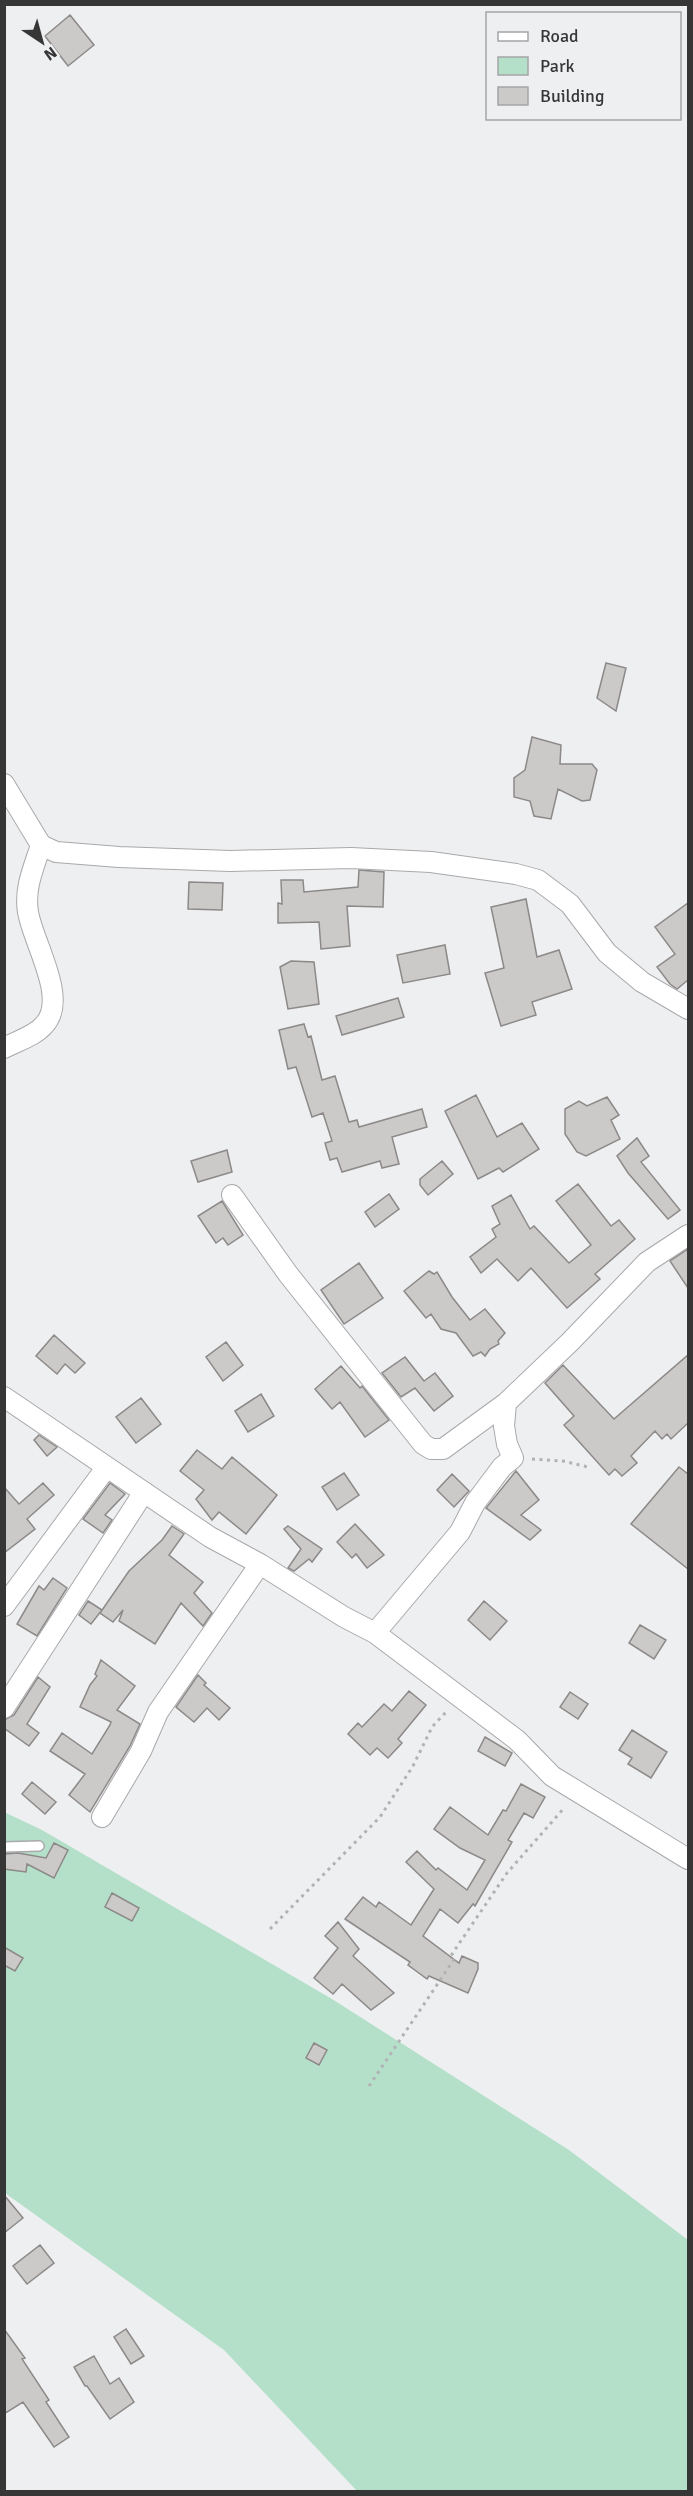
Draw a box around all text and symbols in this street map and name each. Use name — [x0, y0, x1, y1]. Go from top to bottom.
north arrow — [12, 12, 72, 72]
legend — [486, 12, 681, 120]
text: Road — [540, 25, 579, 47]
text: N — [40, 42, 61, 65]
text: Park — [540, 55, 575, 77]
text: Building — [540, 85, 604, 107]

